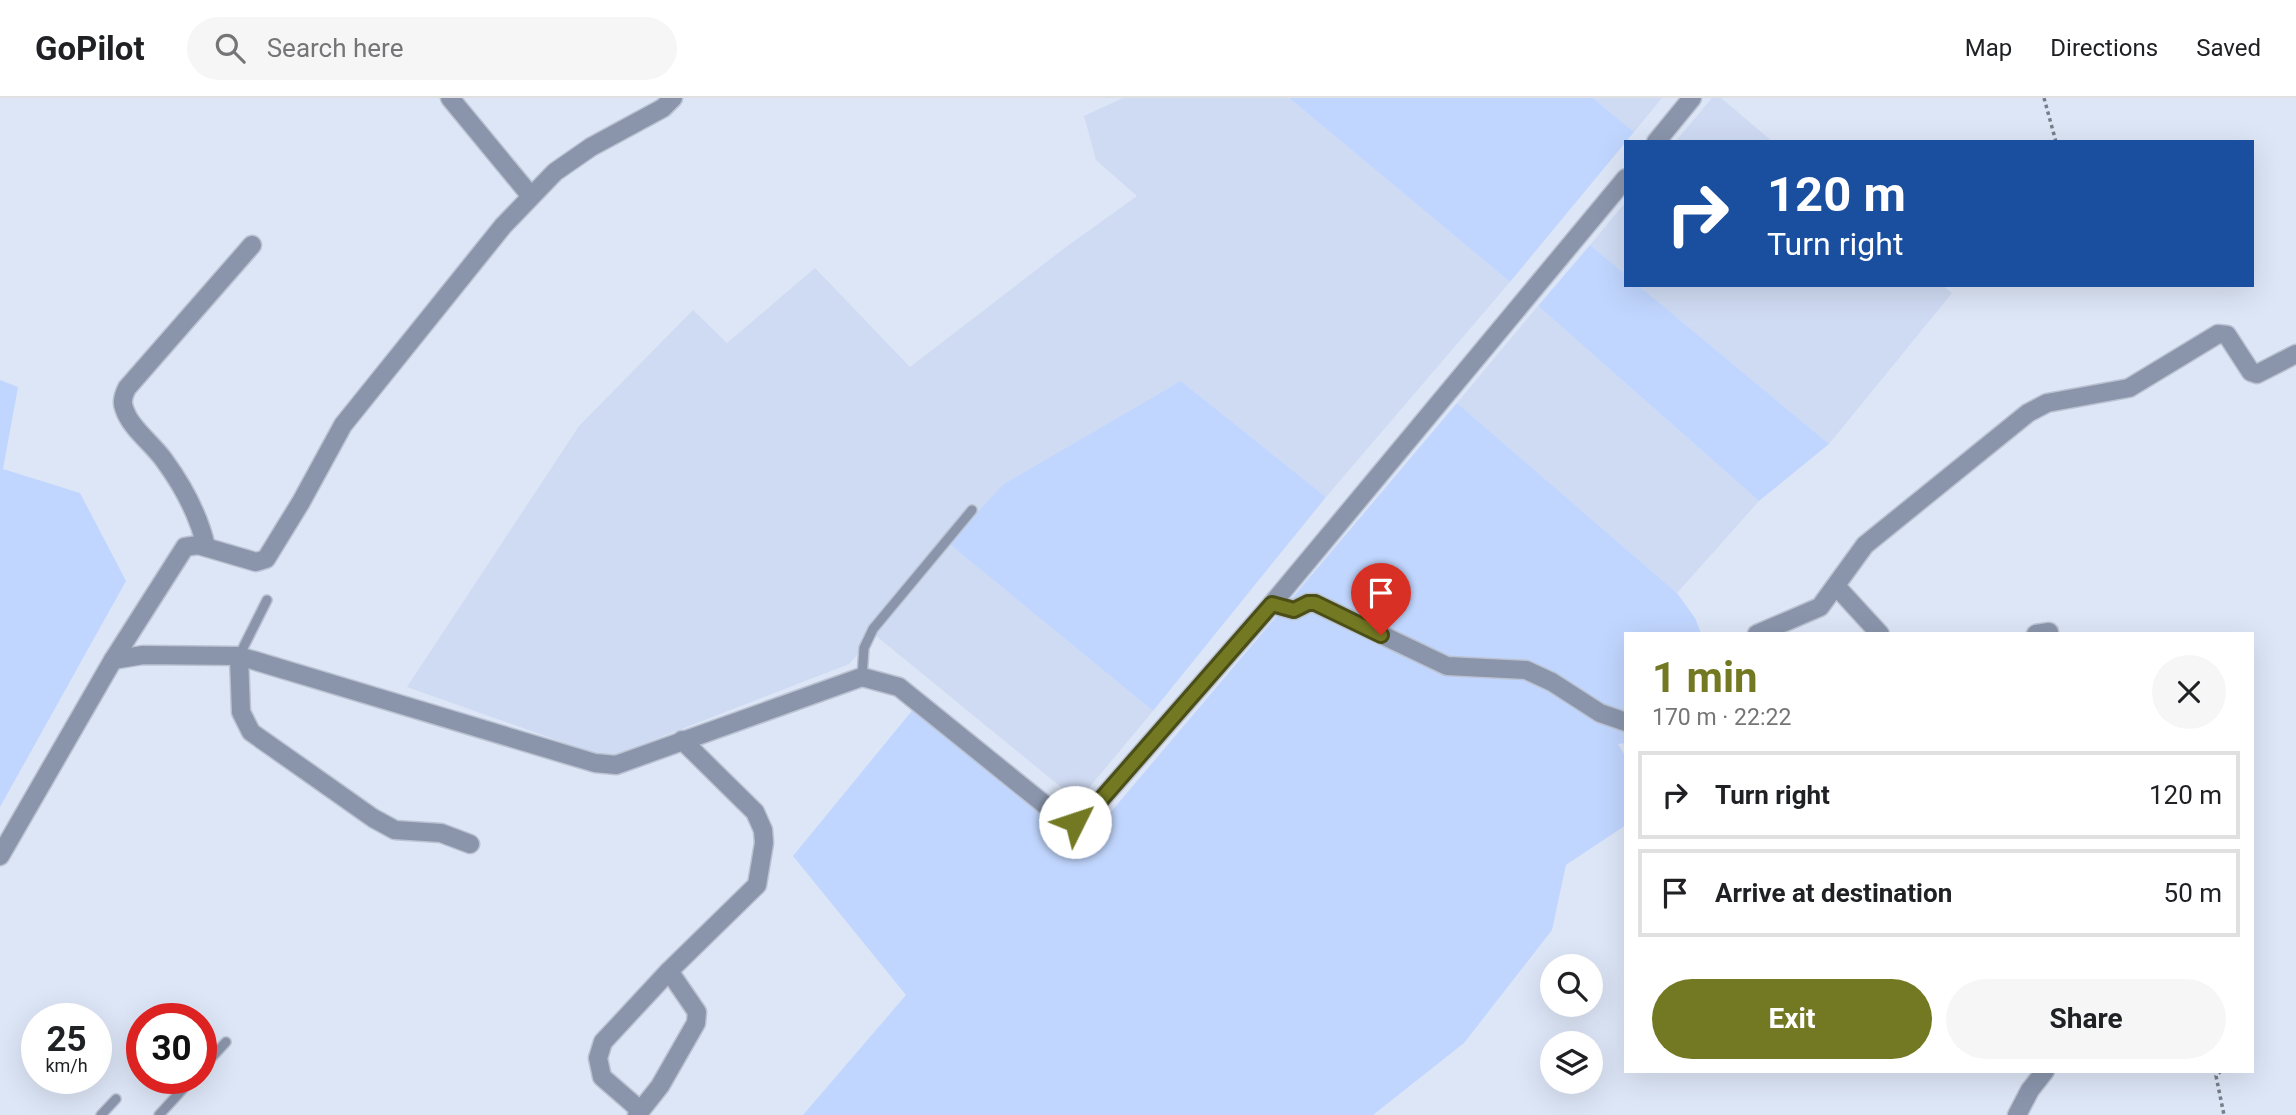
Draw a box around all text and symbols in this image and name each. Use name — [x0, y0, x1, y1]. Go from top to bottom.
search box — [187, 17, 677, 80]
text: GoPilot — [35, 29, 145, 68]
icon: search — [211, 29, 249, 67]
text: Search here — [267, 33, 403, 63]
text: Map — [1965, 34, 2012, 62]
text: Directions — [2050, 34, 2158, 62]
text: Saved — [2196, 34, 2261, 62]
text: 120 m — [1767, 166, 1906, 223]
icon: right — [1652, 168, 1743, 259]
text: Turn right — [1767, 225, 1903, 263]
pin — [1351, 563, 1411, 635]
icon: arrive — [1362, 574, 1400, 612]
text: 1 min — [1652, 653, 1758, 702]
button: close — [2152, 655, 2226, 729]
text: 170 m · 22:22 — [1652, 704, 1791, 731]
icon: right — [1656, 776, 1694, 814]
text: Turn right — [1715, 780, 1830, 810]
text: 120 m — [2149, 780, 2222, 810]
position arrow — [1038, 785, 1112, 859]
icon: arrive — [1656, 874, 1694, 912]
text: Arrive at destination — [1715, 878, 1952, 908]
text: 50 m — [2164, 878, 2222, 908]
map controls — [1540, 954, 1603, 1094]
button: search — [1540, 954, 1603, 1017]
button: Exit — [1652, 979, 1932, 1059]
button: Share — [1946, 979, 2226, 1059]
speed limit sign: 30 — [126, 1003, 217, 1094]
text: 25 — [46, 1019, 87, 1060]
button: layers — [1540, 1031, 1603, 1094]
text: km/h — [45, 1055, 88, 1076]

